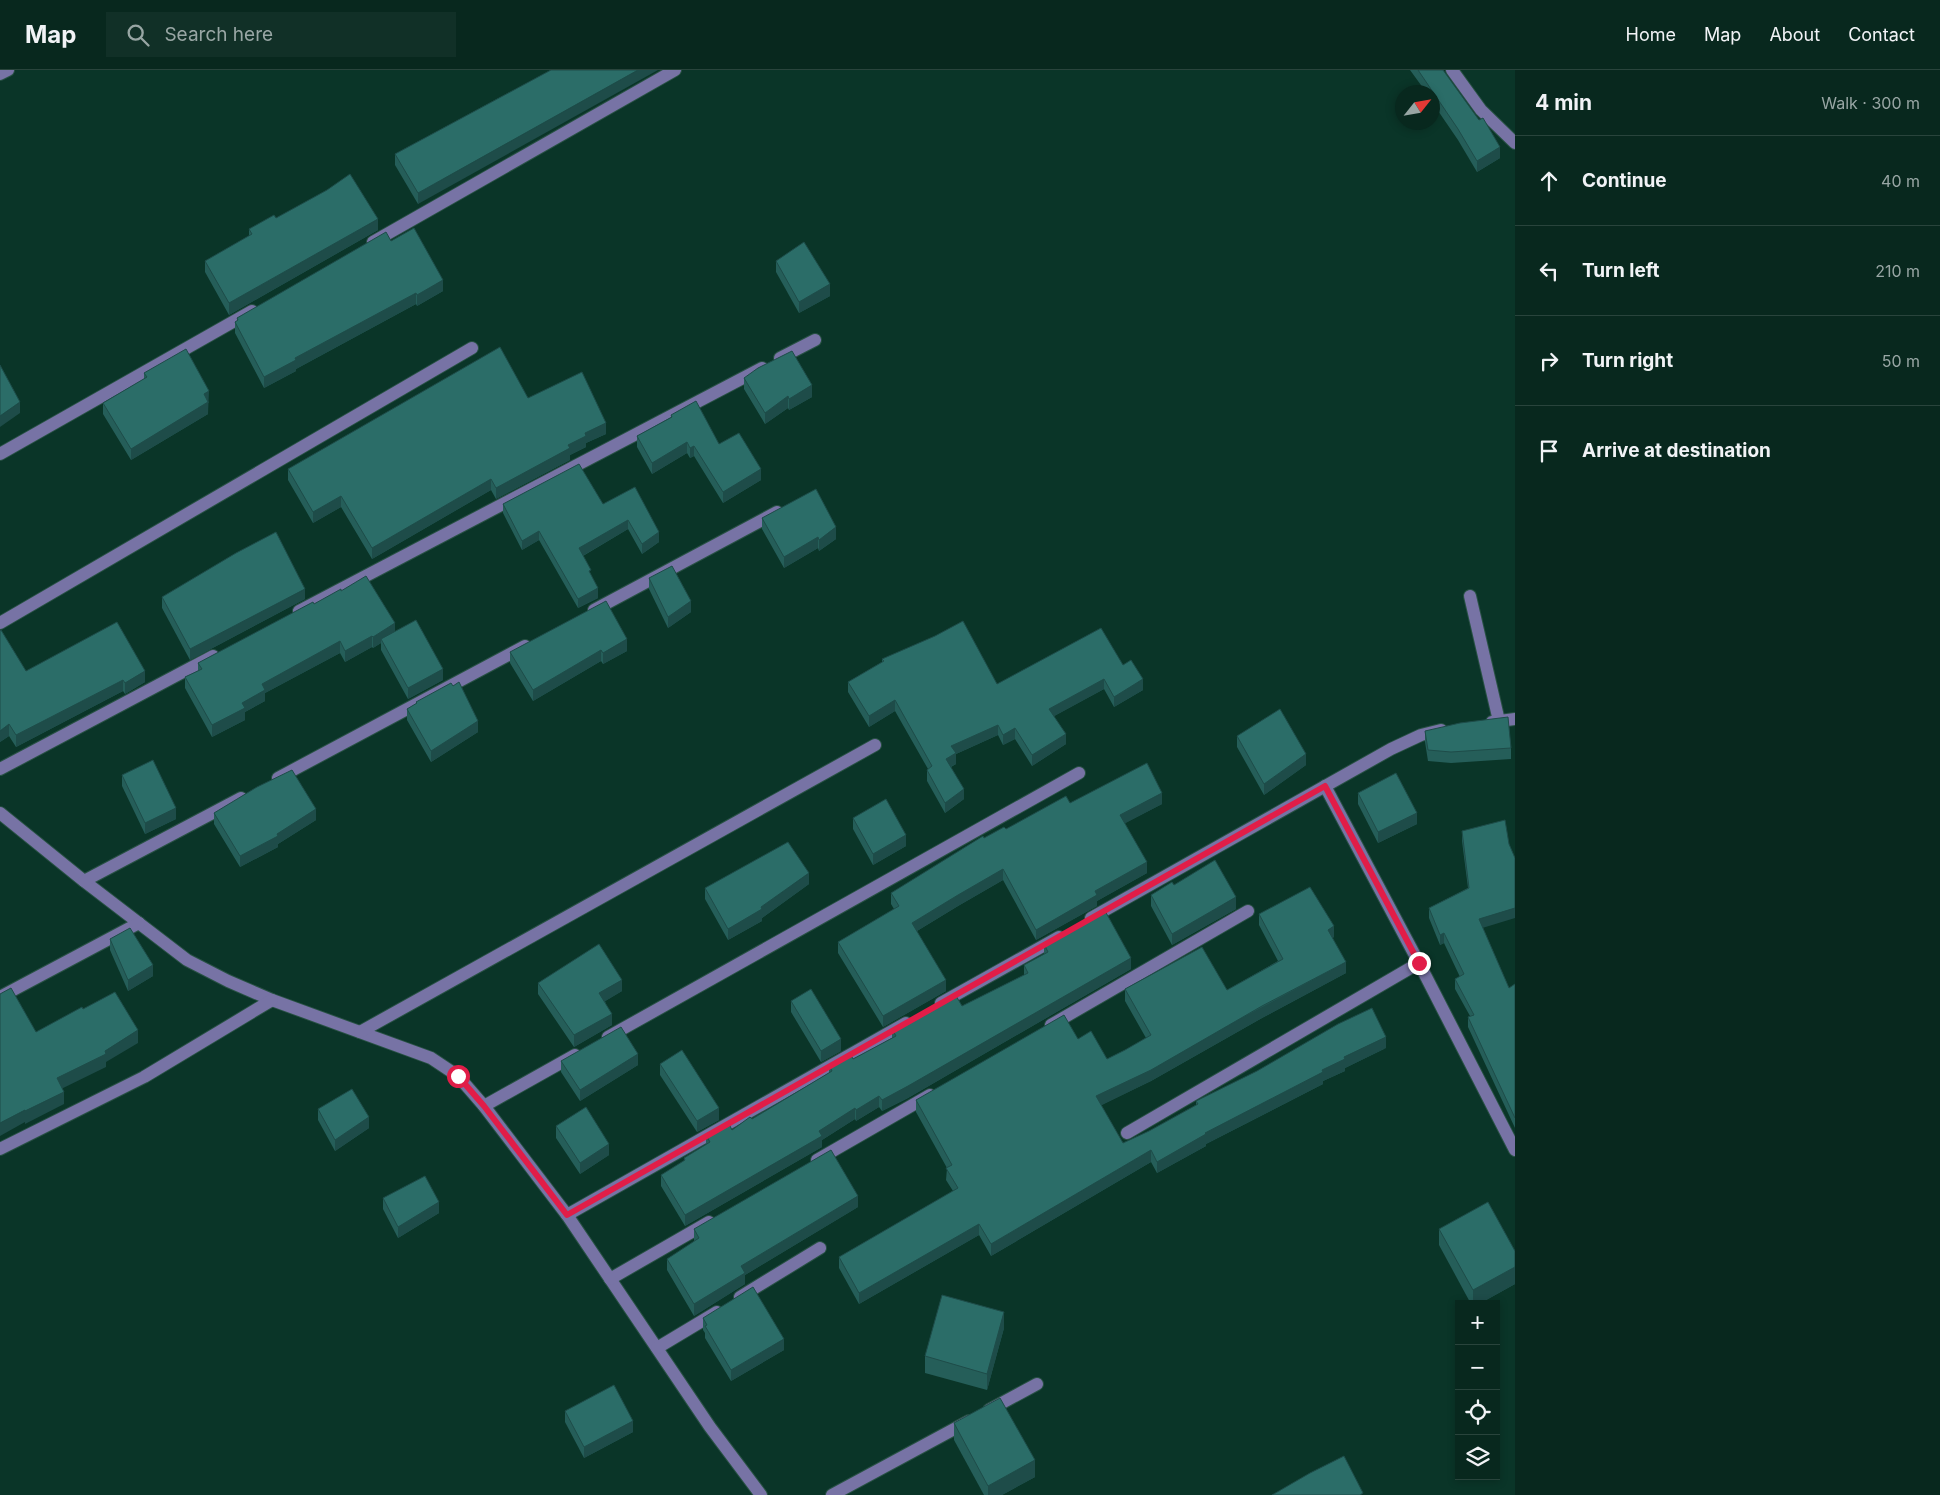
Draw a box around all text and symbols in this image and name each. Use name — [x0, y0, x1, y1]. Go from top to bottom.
search box — [106, 12, 456, 57]
text: Map — [25, 20, 76, 49]
icon: search — [124, 21, 152, 49]
text: Search here — [164, 23, 273, 46]
text: Home — [1626, 24, 1676, 45]
text: Map — [1704, 24, 1741, 45]
text: About — [1769, 24, 1820, 45]
text: Contact — [1848, 24, 1915, 45]
north arrow — [1395, 85, 1440, 130]
text: 4 min — [1535, 90, 1592, 115]
text: Walk · 300 m — [1821, 93, 1920, 113]
icon: ahead — [1535, 167, 1563, 195]
text: Continue — [1582, 169, 1667, 192]
text: 40 m — [1881, 171, 1920, 191]
icon: left — [1535, 257, 1563, 285]
text: Turn left — [1582, 259, 1660, 282]
text: 210 m — [1875, 261, 1920, 281]
icon: right — [1535, 347, 1563, 375]
text: Turn right — [1582, 349, 1673, 372]
text: 50 m — [1882, 351, 1920, 371]
icon: arrive — [1535, 437, 1563, 465]
text: Arrive at destination — [1582, 439, 1771, 462]
route end — [1408, 952, 1431, 975]
route start — [447, 1065, 470, 1088]
map controls — [1455, 1300, 1500, 1480]
button: + — [1455, 1300, 1500, 1345]
button: − — [1455, 1345, 1500, 1390]
button: locate — [1455, 1390, 1500, 1435]
button: layers — [1455, 1435, 1500, 1480]

